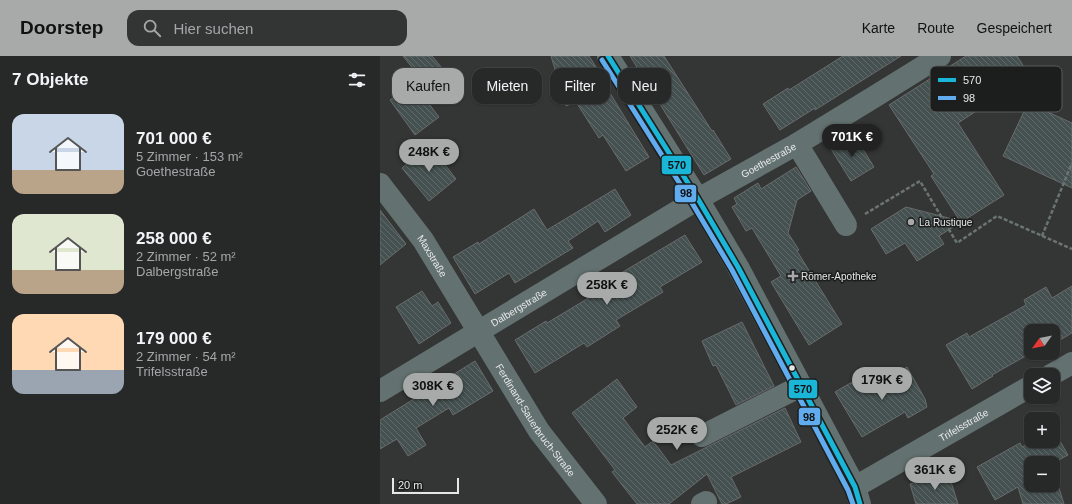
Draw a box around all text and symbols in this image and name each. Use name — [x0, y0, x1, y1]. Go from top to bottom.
search box — [127, 10, 407, 46]
text: Doorstep — [20, 17, 103, 38]
icon: search — [141, 17, 163, 39]
text: Hier suchen — [173, 20, 253, 37]
text: Karte — [862, 20, 895, 36]
text: Route — [917, 20, 955, 36]
text: Gespeichert — [977, 20, 1052, 36]
legend — [930, 66, 1062, 112]
chip: Kaufen — [392, 68, 464, 104]
chip: Mieten — [472, 68, 542, 104]
chip: Filter — [550, 68, 610, 104]
chip: Neu — [618, 68, 671, 104]
icon: filters — [346, 69, 368, 91]
text: 7 Objekte — [12, 70, 89, 89]
text: 570 — [963, 74, 981, 86]
text: 98 — [963, 92, 975, 104]
pin: 701K € — [819, 124, 885, 158]
text: 701 000 € — [136, 129, 212, 148]
text: 701K € — [831, 129, 873, 144]
icon: home — [44, 130, 92, 178]
pin: 248K € — [396, 139, 462, 173]
street label: Goethestraße — [739, 140, 798, 180]
text: 248K € — [408, 144, 450, 159]
text: 5 Zimmer · 153 m² — [136, 149, 243, 164]
line badge: 570 — [661, 155, 692, 175]
text: 570 — [668, 159, 686, 171]
text: Goethestraße — [136, 164, 216, 179]
line badge: 98 — [674, 184, 697, 203]
text: 98 — [680, 187, 692, 199]
marker: La Rustique — [906, 217, 916, 227]
place label: La Rustique — [919, 217, 973, 228]
text: 258 000 € — [136, 229, 212, 248]
icon: home — [44, 230, 92, 278]
street label: Maxstraße — [415, 232, 450, 279]
text: 2 Zimmer · 52 m² — [136, 249, 236, 264]
text: Dalbergstraße — [136, 264, 218, 279]
marker: Römer-Apotheke — [788, 271, 798, 281]
place label: Römer-Apotheke — [801, 271, 877, 282]
pin: 258K € — [574, 272, 640, 306]
text: 258K € — [586, 277, 628, 292]
street label: Dalbergstraße — [489, 286, 549, 328]
north arrow — [1024, 324, 1060, 360]
map controls — [1024, 324, 1060, 492]
text: 179 000 € — [136, 329, 212, 348]
icon: home — [44, 330, 92, 378]
text: 2 Zimmer · 54 m² — [136, 349, 236, 364]
street label: Ferdinand-Sauerbruch-Straße — [494, 362, 578, 479]
unlabelled marker — [787, 363, 797, 373]
text: Trifelsstraße — [136, 364, 208, 379]
pin: 179K € — [849, 367, 915, 401]
button: layers — [1024, 368, 1060, 404]
text: 179K € — [861, 372, 903, 387]
pin: 308K € — [400, 373, 466, 407]
text: 308K € — [412, 378, 454, 393]
line badge: 570 — [788, 379, 818, 399]
text: 570 — [794, 383, 812, 395]
street label: Trifelsstraße — [937, 406, 991, 443]
line badge: 98 — [798, 407, 821, 426]
text: 98 — [803, 411, 815, 423]
button: + — [1024, 412, 1060, 448]
pin: 252K € — [644, 417, 710, 451]
text: 252K € — [656, 422, 698, 437]
button: − — [1024, 456, 1060, 492]
pin: 361K € — [902, 457, 968, 491]
text: 361K € — [914, 462, 956, 477]
scale bar — [392, 476, 459, 495]
text: 20 m — [398, 479, 422, 491]

